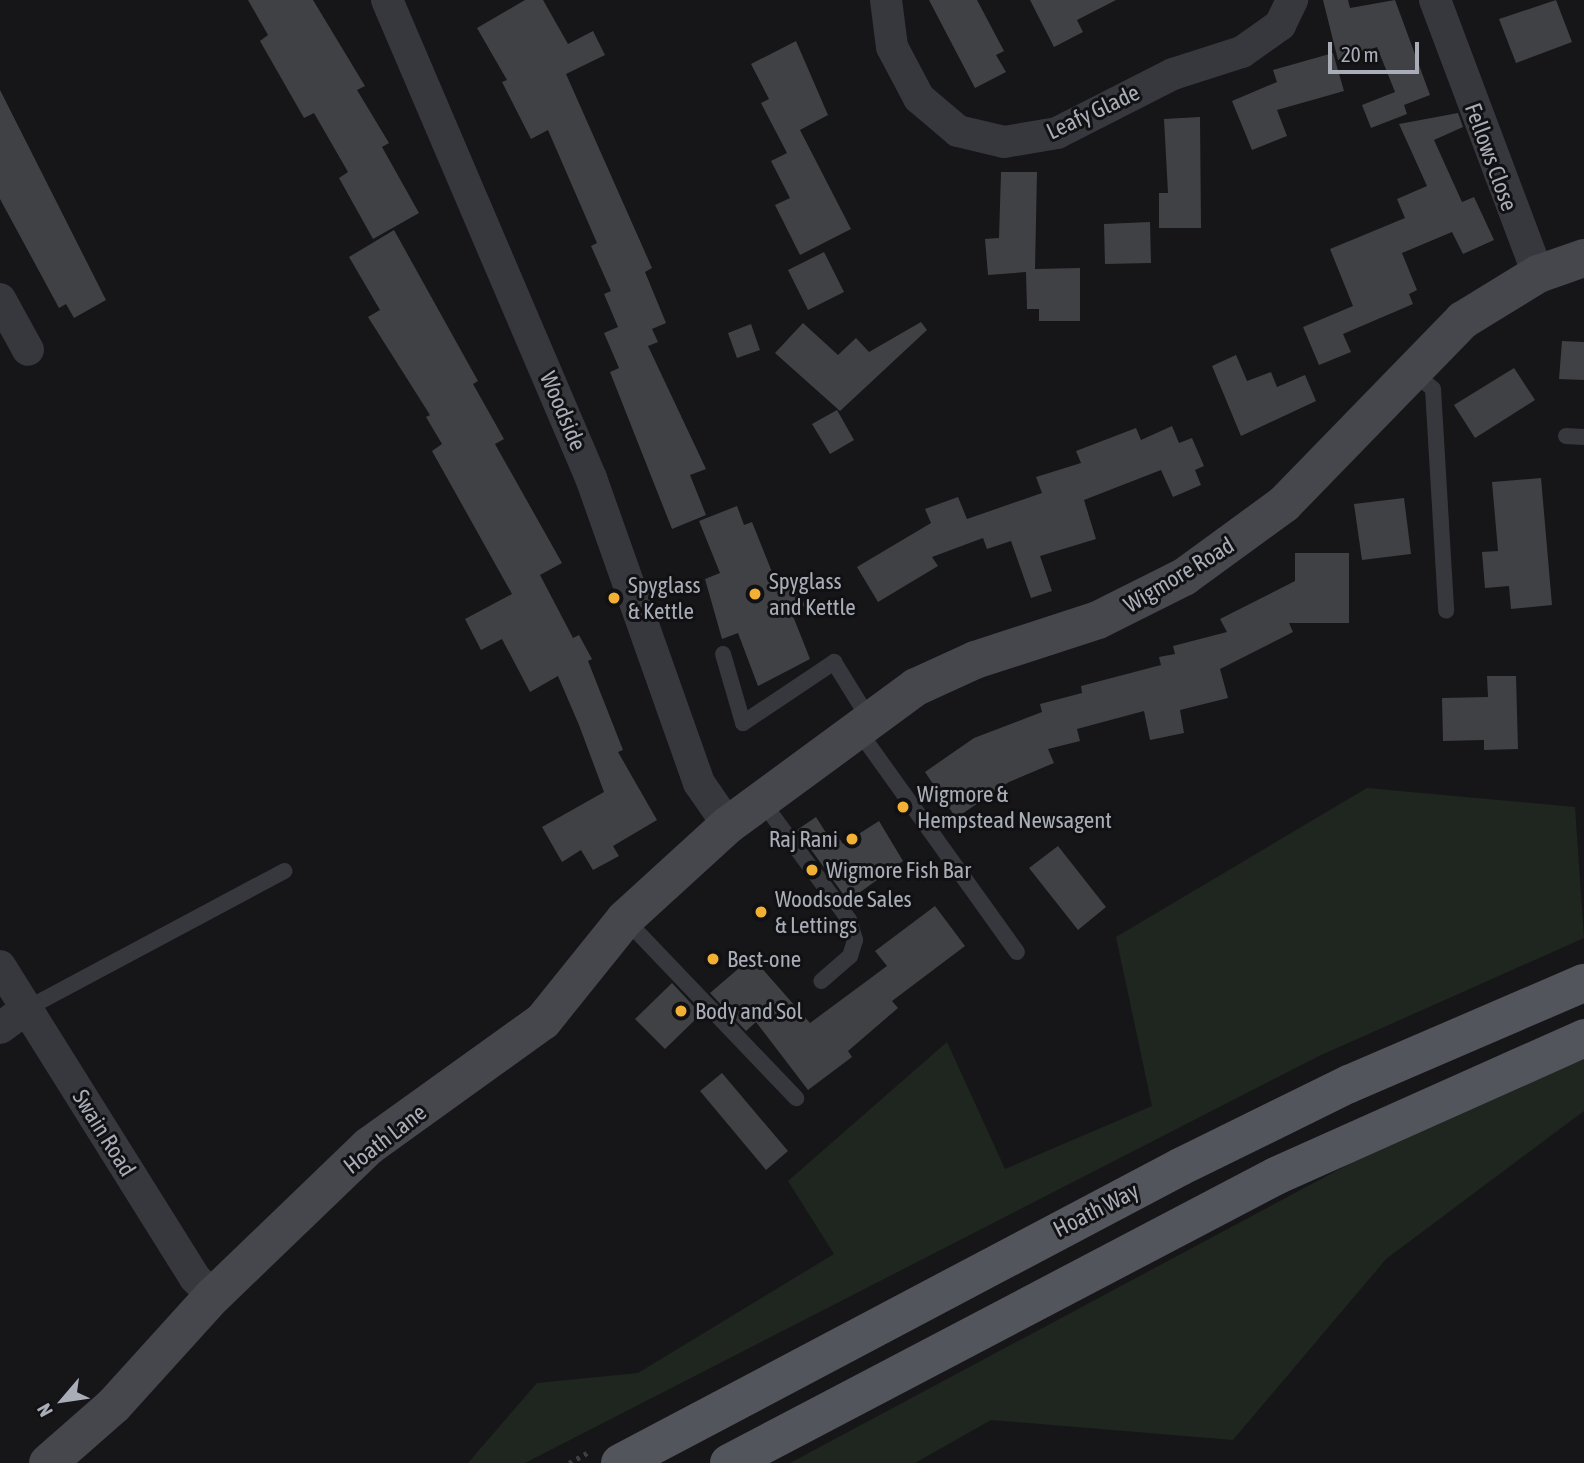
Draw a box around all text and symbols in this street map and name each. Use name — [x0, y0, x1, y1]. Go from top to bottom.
scale bar — [1332, 28, 1423, 72]
text: 20 m — [1341, 42, 1379, 66]
street label: Leafy Glade — [1042, 79, 1144, 145]
street label: Fellows Close — [1459, 99, 1523, 215]
street label: Woodside — [534, 367, 592, 455]
street label: Wigmore Road — [1119, 531, 1239, 619]
place label: Spyglass and Kettle — [769, 567, 856, 621]
place label: Spyglass & Kettle — [628, 571, 701, 625]
marker: Spyglass and Kettle — [747, 586, 763, 602]
marker: Spyglass & Kettle — [606, 590, 622, 606]
place label: Wigmore & Hempstead Newsagent — [917, 780, 1112, 834]
marker: Wigmore & Hempstead Newsagent — [895, 799, 911, 815]
place label: Raj Rani — [769, 825, 838, 853]
marker: Raj Rani — [844, 831, 860, 847]
place label: Wigmore Fish Bar — [826, 856, 971, 884]
marker: Wigmore Fish Bar — [804, 862, 820, 878]
place label: Woodsode Sales & Lettings — [775, 885, 912, 939]
marker: Woodsode Sales & Lettings — [753, 904, 769, 920]
place label: Best-one — [727, 945, 801, 973]
marker: Best-one — [705, 951, 721, 967]
place label: Body and Sol — [695, 997, 803, 1025]
marker: Body and Sol — [673, 1003, 689, 1019]
street label: Swain Road — [67, 1085, 141, 1181]
street label: Hoath Lane — [338, 1098, 432, 1180]
street label: Hoath Way — [1049, 1177, 1143, 1243]
north arrow — [28, 1365, 98, 1435]
text: N — [32, 1400, 57, 1420]

